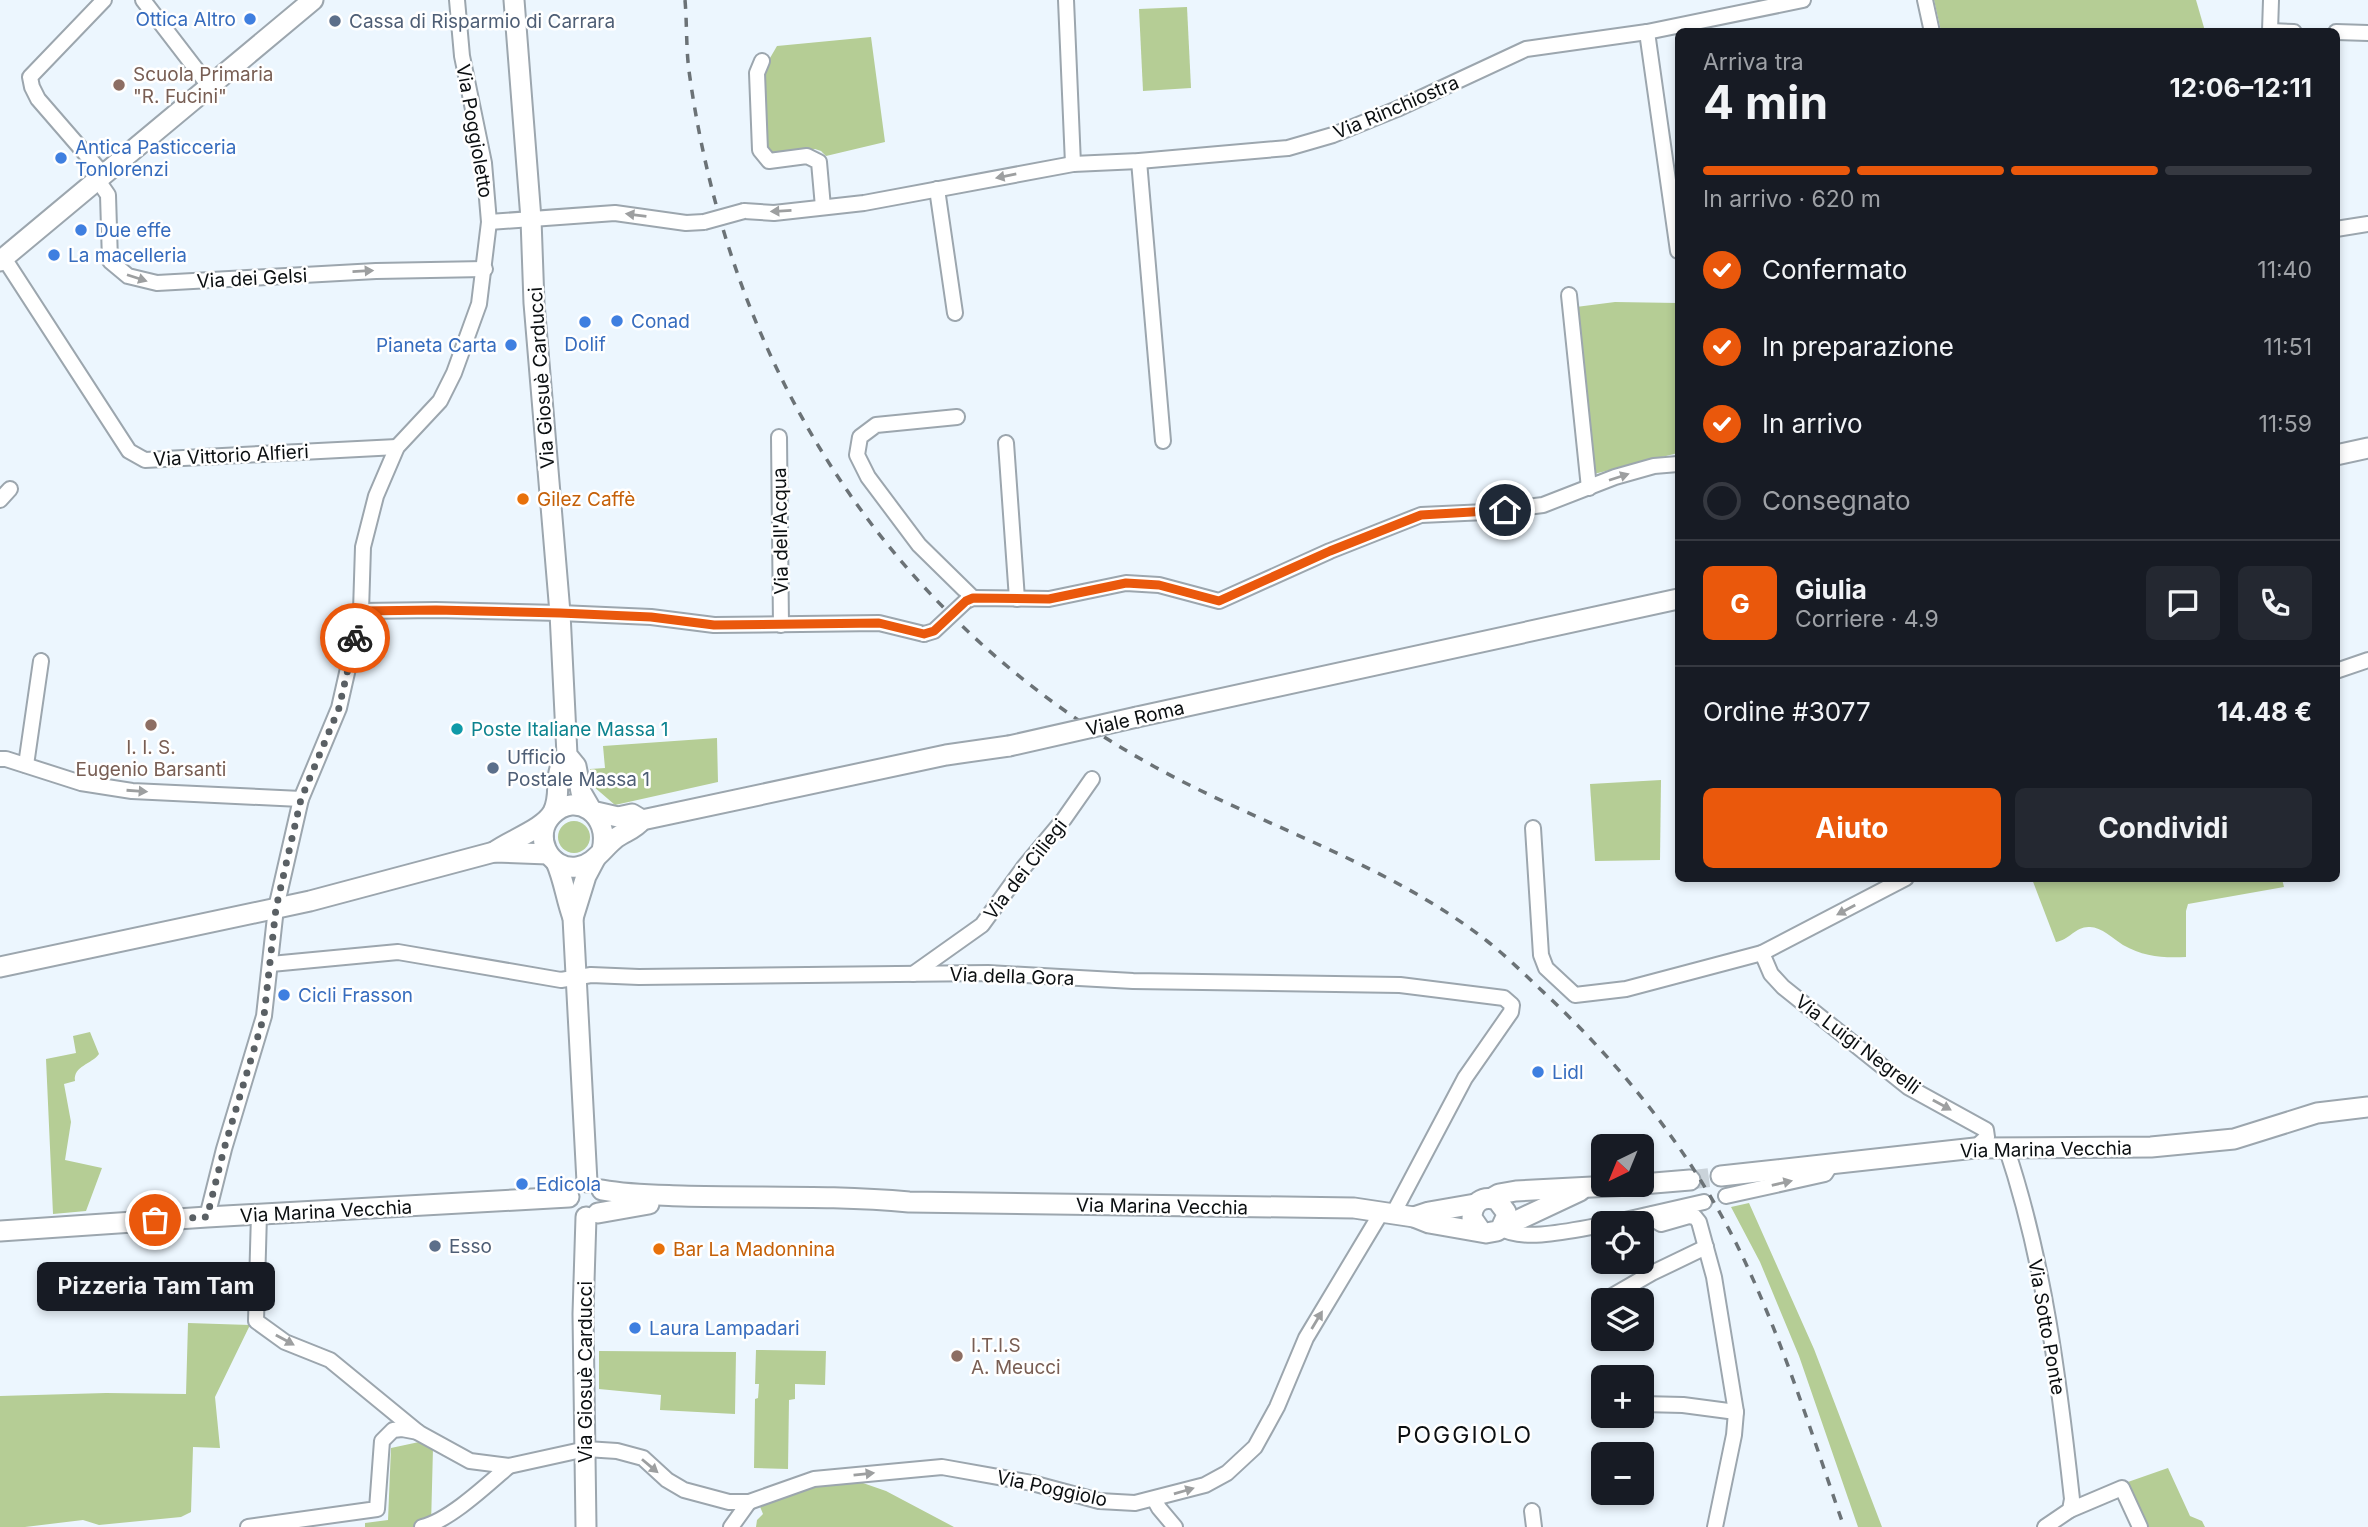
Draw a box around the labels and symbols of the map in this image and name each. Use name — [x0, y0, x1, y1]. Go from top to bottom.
place label: Ottica Altro — [135, 8, 236, 31]
place label: Cassa di Risparmio di Carrara — [349, 10, 615, 33]
marker: Ottica Altro — [242, 11, 258, 27]
marker: Cassa di Risparmio di Carrara — [327, 13, 343, 29]
street label: Via Poggioletto — [451, 62, 498, 200]
place label: Scuola Primaria "R. Fucini" — [133, 63, 274, 108]
street label: Via Rinchiostra — [1330, 71, 1462, 144]
marker: Scuola Primaria "R. Fucini" — [111, 77, 127, 93]
place label: Antica Pasticceria Tonlorenzi — [75, 136, 236, 181]
marker: Antica Pasticceria Tonlorenzi — [53, 150, 69, 166]
one-way arrow — [995, 171, 1017, 182]
one-way arrow — [770, 206, 792, 217]
one-way arrow — [625, 210, 647, 221]
place label: Due effe — [95, 219, 171, 242]
marker: Due effe — [73, 222, 89, 238]
place label: La macelleria — [68, 244, 187, 267]
marker: La macelleria — [46, 247, 62, 263]
street label: Via dei Gelsi — [196, 264, 308, 293]
one-way arrow — [352, 266, 374, 277]
one-way arrow — [126, 273, 147, 283]
street label: Via Giosuè Carducci — [524, 286, 559, 470]
place label: Conad — [631, 310, 690, 333]
marker: Conad — [609, 313, 625, 329]
marker: Dolif — [577, 314, 593, 330]
place label: Dolif — [564, 333, 606, 356]
place label: Pianeta Carta — [376, 334, 497, 357]
marker: Pianeta Carta — [503, 337, 519, 353]
street label: Via Vittorio Alfieri — [153, 440, 309, 471]
street label: Via dell'Acqua — [768, 467, 793, 595]
one-way arrow — [1609, 471, 1630, 481]
pin — [1475, 480, 1535, 540]
place label: Gilez Caffè — [537, 488, 635, 511]
marker: Gilez Caffè — [515, 491, 531, 507]
courier — [320, 603, 390, 673]
street label: Viale Roma — [1084, 696, 1186, 741]
marker: I. I. S. Eugenio Barsanti — [143, 717, 159, 733]
place label: Poste Italiane Massa 1 — [471, 718, 668, 741]
marker: Poste Italiane Massa 1 — [449, 721, 465, 737]
place label: I. I. S. Eugenio Barsanti — [76, 736, 226, 781]
place label: Ufficio Postale Massa 1 — [507, 746, 650, 791]
marker: Ufficio Postale Massa 1 — [485, 760, 501, 776]
one-way arrow — [126, 786, 148, 797]
street label: Via dei Ciliegi — [979, 814, 1072, 924]
one-way arrow — [1836, 905, 1856, 916]
street label: Via della Gora — [949, 963, 1075, 990]
place label: Cicli Frasson — [298, 984, 413, 1007]
marker: Cicli Frasson — [276, 987, 292, 1003]
street label: Via Luigi Negrelli — [1791, 990, 1925, 1099]
place label: Lidl — [1552, 1061, 1584, 1084]
marker: Lidl — [1530, 1064, 1546, 1080]
one-way arrow — [1933, 1099, 1952, 1111]
north arrow — [1591, 1134, 1654, 1197]
street label: Via Marina Vecchia — [1960, 1136, 2132, 1163]
place label: Edicola — [536, 1173, 601, 1196]
marker: Edicola — [514, 1176, 530, 1192]
one-way arrow — [1771, 1178, 1793, 1189]
pin — [125, 1190, 185, 1250]
street label: Via Marina Vecchia — [1076, 1193, 1248, 1220]
street label: Via Marina Vecchia — [239, 1196, 413, 1227]
place label: Esso — [449, 1235, 492, 1258]
marker: Esso — [427, 1238, 443, 1254]
place label: Bar La Madonnina — [673, 1238, 835, 1261]
marker: Bar La Madonnina — [651, 1241, 667, 1257]
street label: Via Sotto Ponte — [2023, 1257, 2070, 1397]
callout: Pizzeria Tam Tam — [36, 1262, 274, 1311]
street label: Via Giosuè Carducci — [574, 1281, 597, 1463]
one-way arrow — [1310, 1310, 1323, 1329]
place label: Laura Lampadari — [649, 1317, 800, 1340]
marker: Laura Lampadari — [627, 1320, 643, 1336]
one-way arrow — [275, 1334, 294, 1346]
place label: I.T.I.S A. Meucci — [971, 1334, 1061, 1379]
marker: I.T.I.S A. Meucci — [949, 1348, 965, 1364]
district label: POGGIOLO — [1397, 1421, 1533, 1449]
one-way arrow — [642, 1458, 659, 1473]
street label: Via Poggiolo — [995, 1466, 1109, 1511]
one-way arrow — [853, 1468, 875, 1479]
one-way arrow — [1173, 1486, 1194, 1496]

